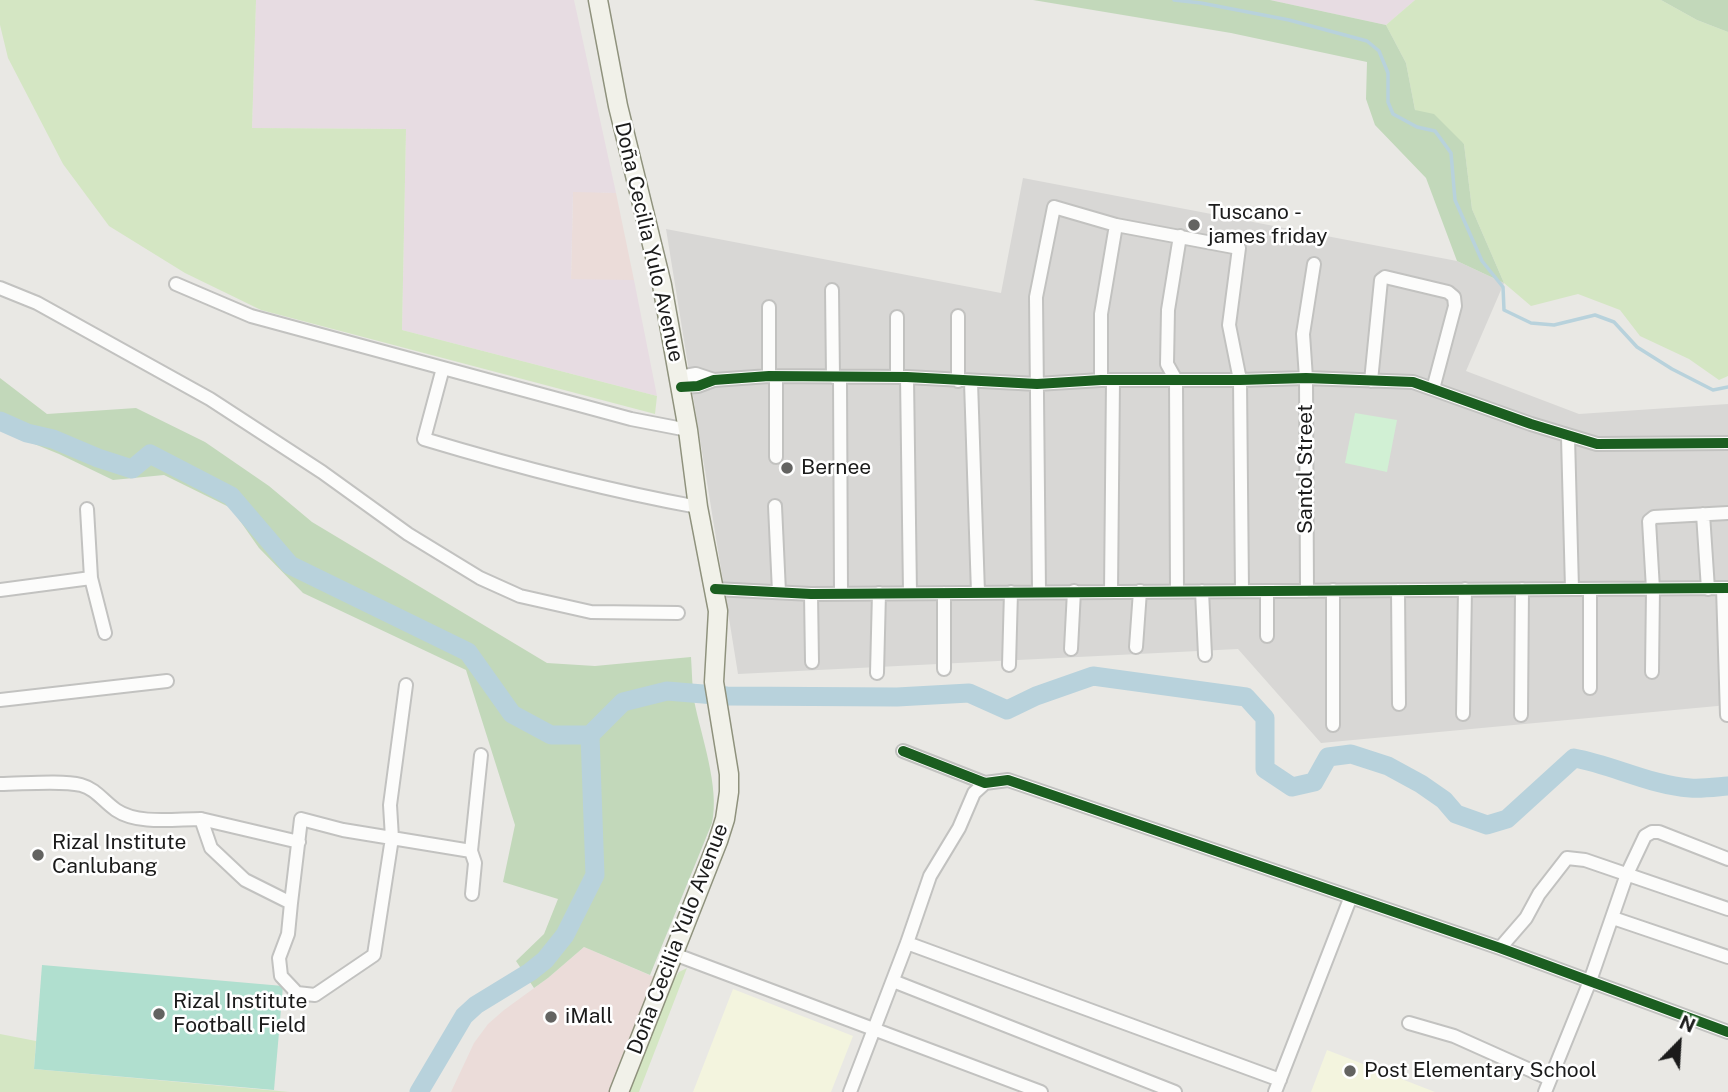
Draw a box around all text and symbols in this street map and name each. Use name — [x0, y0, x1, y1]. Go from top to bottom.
street label: Doña Cecilia Yulo Avenue — [609, 120, 689, 364]
place label: Tuscano - james friday — [1208, 200, 1328, 250]
marker: Tuscano - james friday — [1186, 217, 1202, 233]
street label: Santol Street — [1293, 404, 1319, 534]
place label: Bernee — [801, 455, 871, 481]
marker: Bernee — [779, 460, 795, 476]
street label: Doña Cecilia Yulo Avenue — [622, 820, 734, 1058]
place label: Rizal Institute Canlubang — [52, 830, 186, 880]
marker: Rizal Institute Canlubang — [30, 847, 46, 863]
place label: Rizal Institute Football Field — [173, 989, 307, 1039]
place label: iMall — [565, 1004, 613, 1030]
marker: Rizal Institute Football Field — [151, 1006, 167, 1022]
north arrow — [1644, 1008, 1714, 1078]
marker: iMall — [543, 1009, 559, 1025]
text: N — [1676, 1011, 1699, 1037]
place label: Post Elementary School — [1364, 1058, 1597, 1084]
marker: Post Elementary School — [1342, 1063, 1358, 1079]

